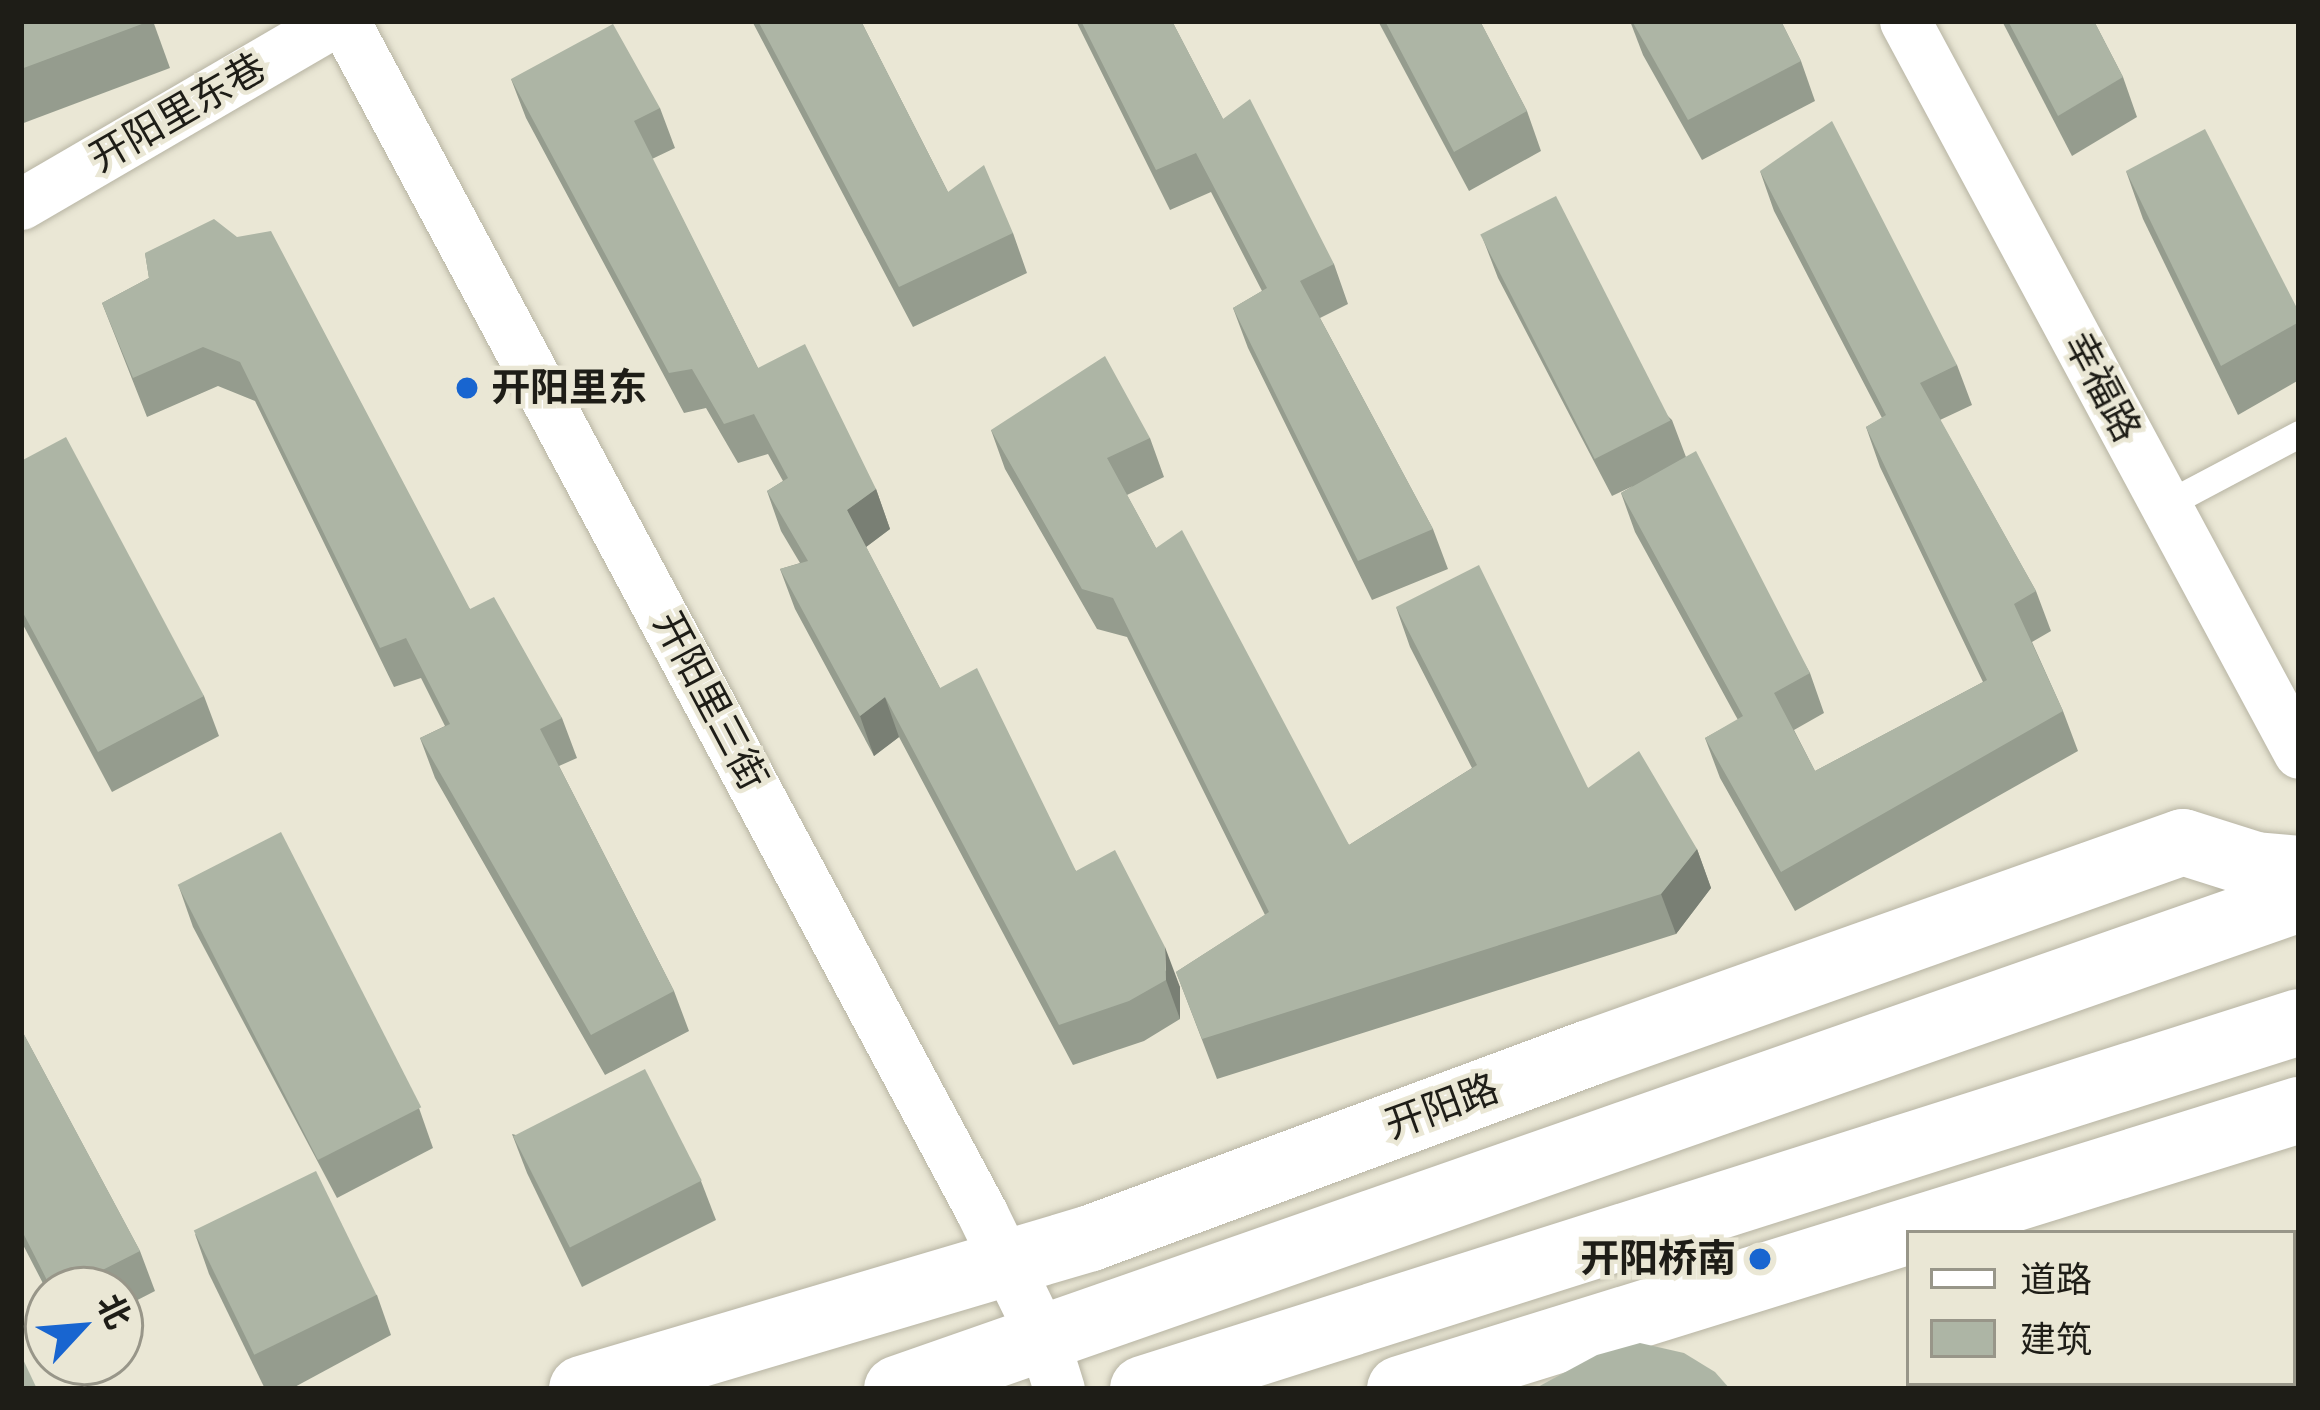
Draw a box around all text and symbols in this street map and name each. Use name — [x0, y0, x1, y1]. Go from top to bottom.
street label: 开阳里东巷 — [82, 44, 274, 182]
street label: 幸福路 — [2054, 324, 2150, 450]
place label: 开阳里东 — [491, 365, 647, 411]
marker: 开阳里东 — [454, 375, 480, 401]
street label: 开阳里三街 — [644, 604, 776, 798]
street label: 开阳路 — [1379, 1065, 1505, 1149]
legend — [1906, 1230, 2296, 1386]
place label: 开阳桥南 — [1580, 1236, 1736, 1282]
marker: 开阳桥南 — [1747, 1246, 1773, 1272]
text: 道路 — [2020, 1254, 2092, 1305]
north arrow — [24, 1266, 144, 1386]
text: 北 — [86, 1286, 142, 1336]
text: 建筑 — [2020, 1314, 2092, 1365]

